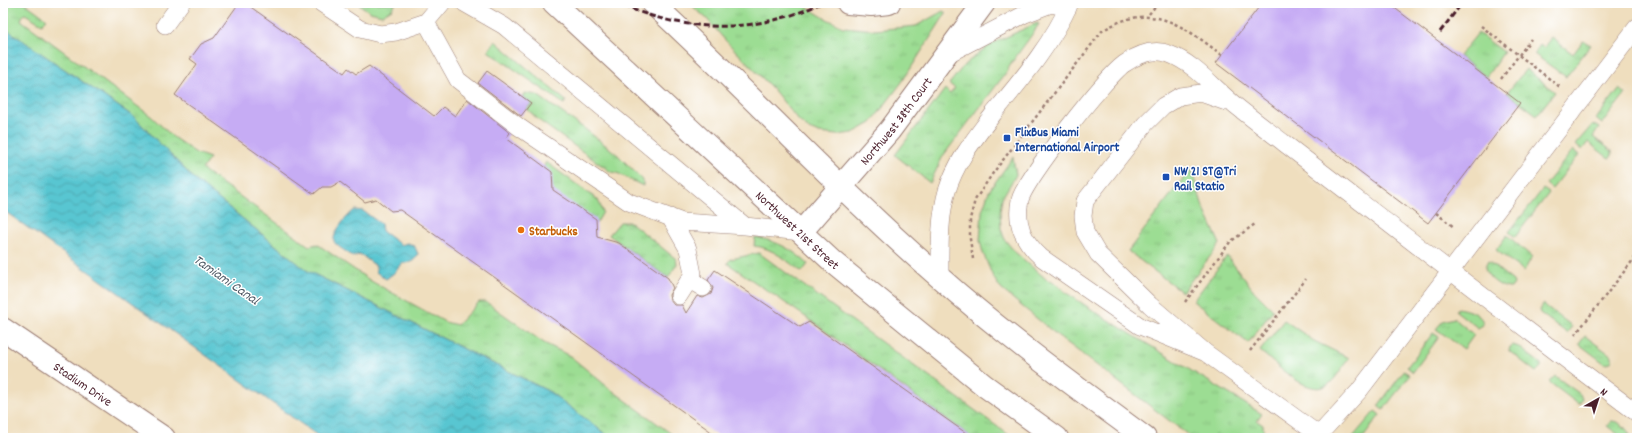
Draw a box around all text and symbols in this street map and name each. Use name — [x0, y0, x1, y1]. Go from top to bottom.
street label: Northwest 38th Court — [856, 74, 938, 170]
place label: FlixBus Miami International Airport — [1015, 124, 1120, 158]
marker: FlixBus Miami International Airport — [1002, 133, 1012, 143]
place label: NW 21 ST@Tri Rail Statio — [1174, 163, 1237, 197]
marker: NW 21 ST@Tri Rail Statio — [1161, 172, 1171, 182]
street label: Northwest 21st Street — [750, 187, 843, 276]
place label: Starbucks — [529, 223, 578, 242]
marker: Starbucks — [516, 225, 526, 235]
water label: Tamiami Canal — [189, 251, 264, 312]
street label: Stadium Drive — [49, 359, 116, 412]
north arrow — [1578, 379, 1618, 419]
text: N — [1596, 385, 1611, 401]

